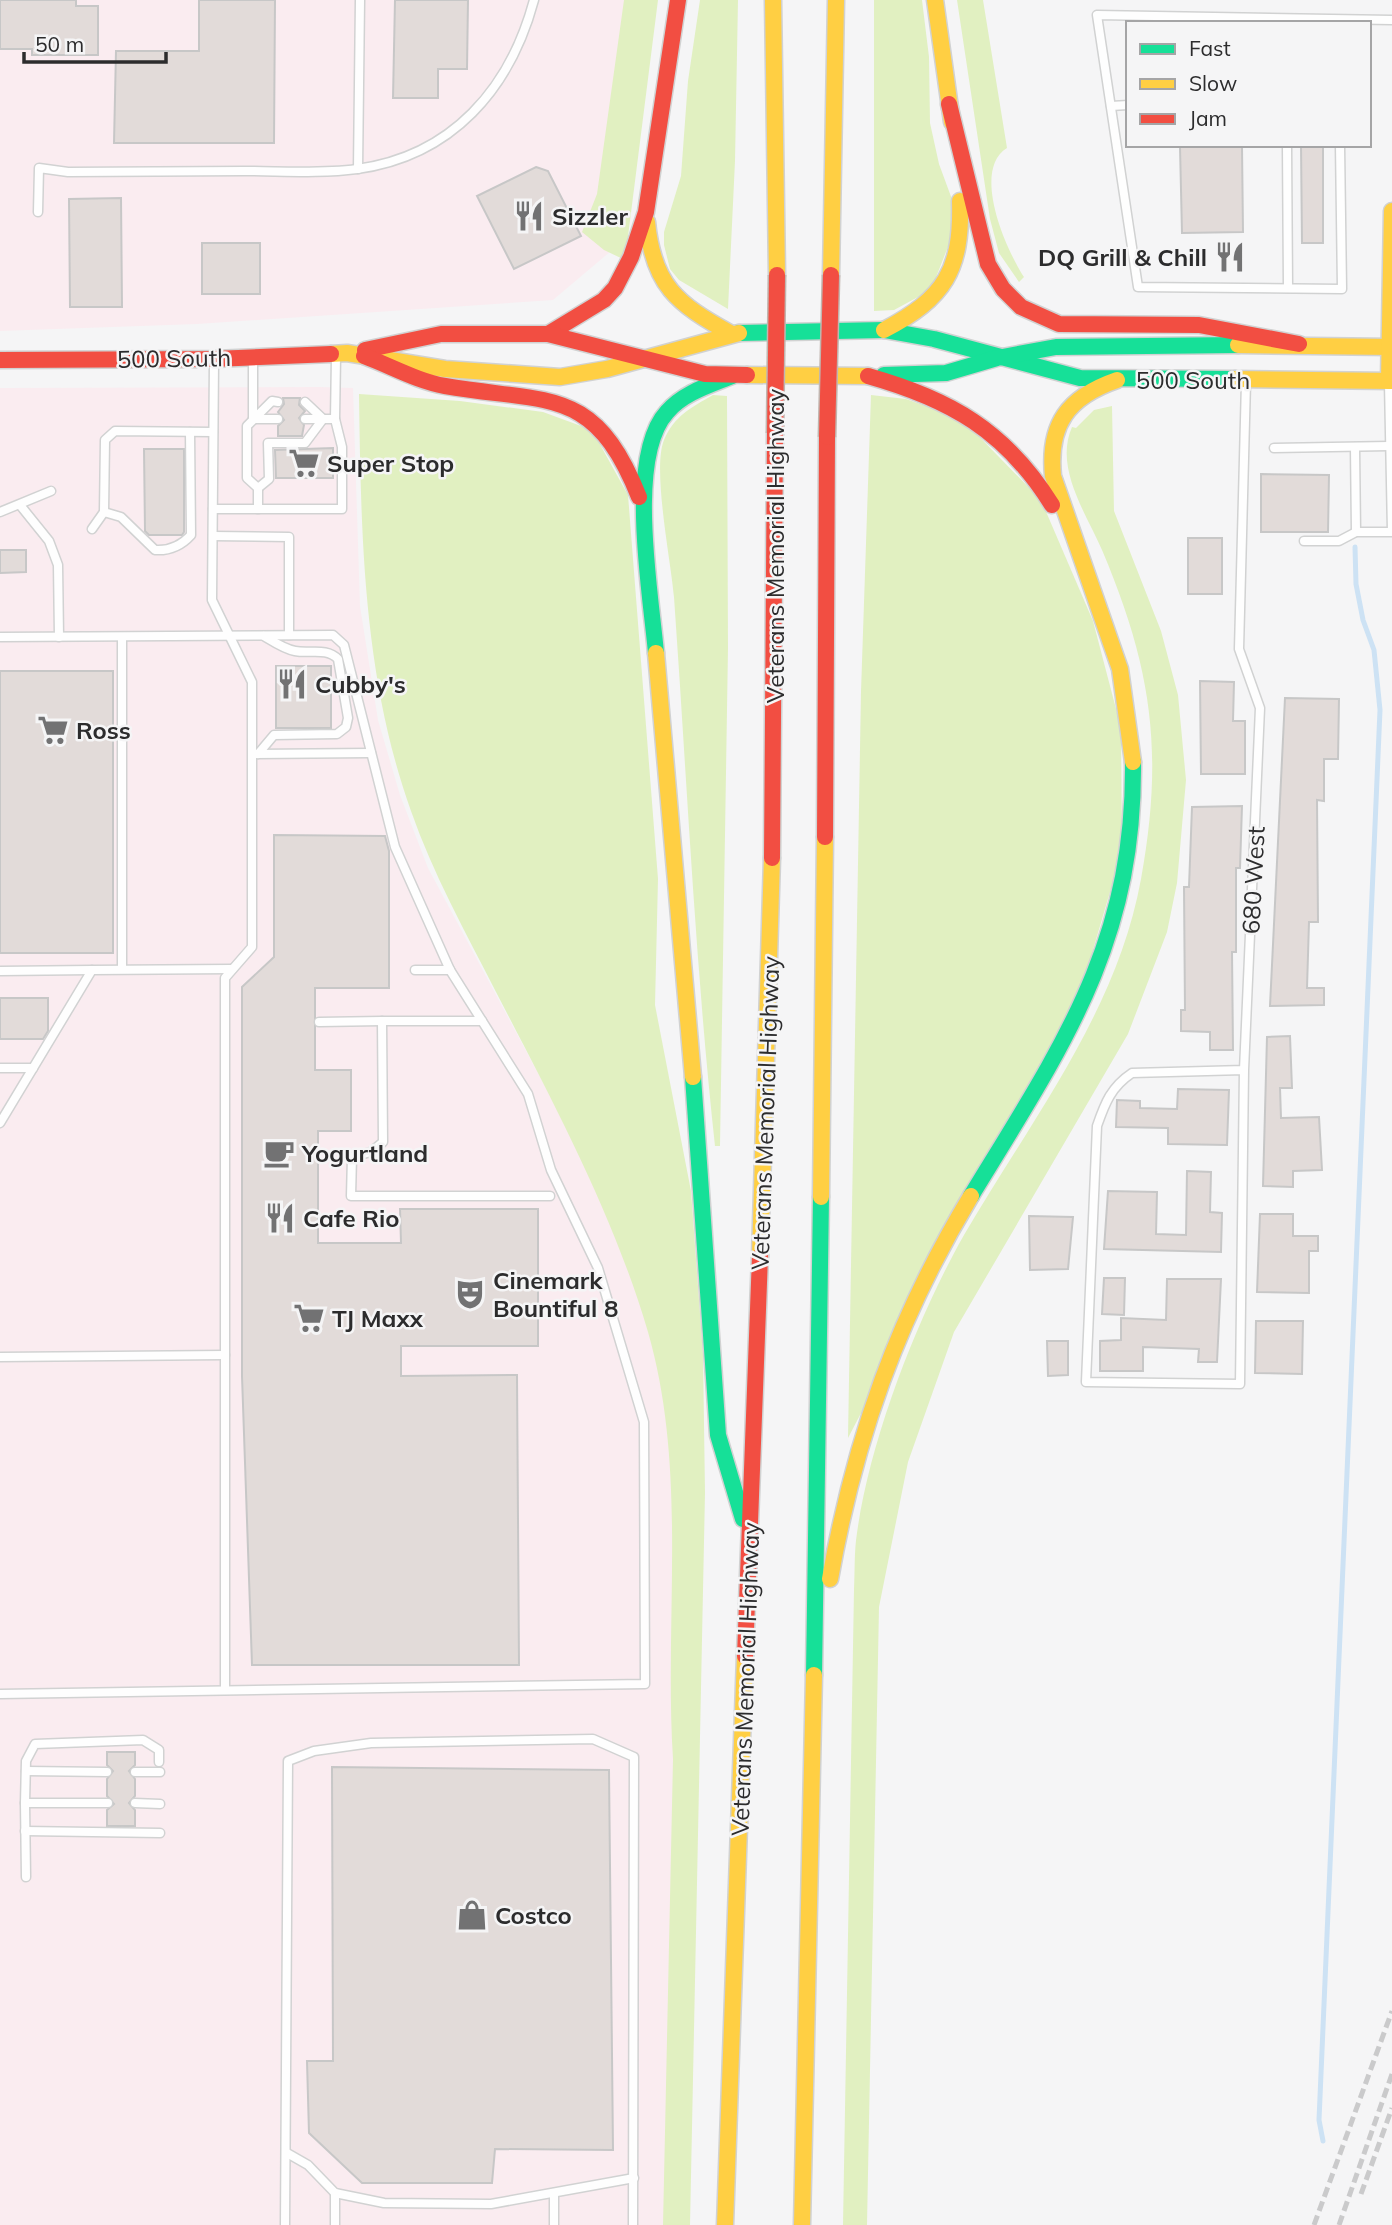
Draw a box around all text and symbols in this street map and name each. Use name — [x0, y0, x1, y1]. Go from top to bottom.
scale bar — [24, 21, 166, 65]
legend — [1126, 21, 1371, 147]
text: 50 m — [35, 31, 84, 57]
text: Fast — [1189, 35, 1231, 61]
text: Slow — [1189, 70, 1237, 96]
text: Jam — [1189, 105, 1227, 131]
restaurant icon: Sizzler — [512, 199, 546, 233]
place label: Sizzler — [552, 201, 628, 231]
restaurant icon: DQ Grill & Chill — [1213, 240, 1247, 274]
place label: DQ Grill & Chill — [1038, 242, 1207, 272]
street label: 500 South — [117, 342, 231, 374]
street label: 500 South — [1136, 365, 1250, 395]
street label: Veterans Memorial Highway — [760, 389, 790, 703]
supermarket icon: Super Stop — [287, 446, 321, 480]
place label: Super Stop — [327, 448, 454, 478]
restaurant icon: Cubby's — [275, 667, 309, 701]
place label: Cubby's — [315, 669, 406, 699]
supermarket icon: Ross — [36, 713, 70, 747]
place label: Ross — [76, 715, 131, 745]
street label: 680 West — [1235, 825, 1271, 935]
street label: Veterans Memorial Highway — [745, 955, 785, 1271]
cafe icon: Yogurtland — [262, 1136, 296, 1170]
place label: Yogurtland — [301, 1138, 428, 1168]
restaurant icon: Cafe Rio — [263, 1201, 297, 1235]
place label: Cafe Rio — [303, 1203, 399, 1233]
place label: Cinemark Bountiful 8 — [493, 1265, 618, 1323]
theatre icon: Cinemark Bountiful 8 — [453, 1277, 487, 1311]
supermarket icon: TJ Maxx — [292, 1301, 326, 1335]
place label: TJ Maxx — [332, 1303, 424, 1333]
street label: Veterans Memorial Highway — [725, 1521, 765, 1837]
shop icon: Costco — [455, 1898, 489, 1932]
place label: Costco — [495, 1900, 572, 1930]

